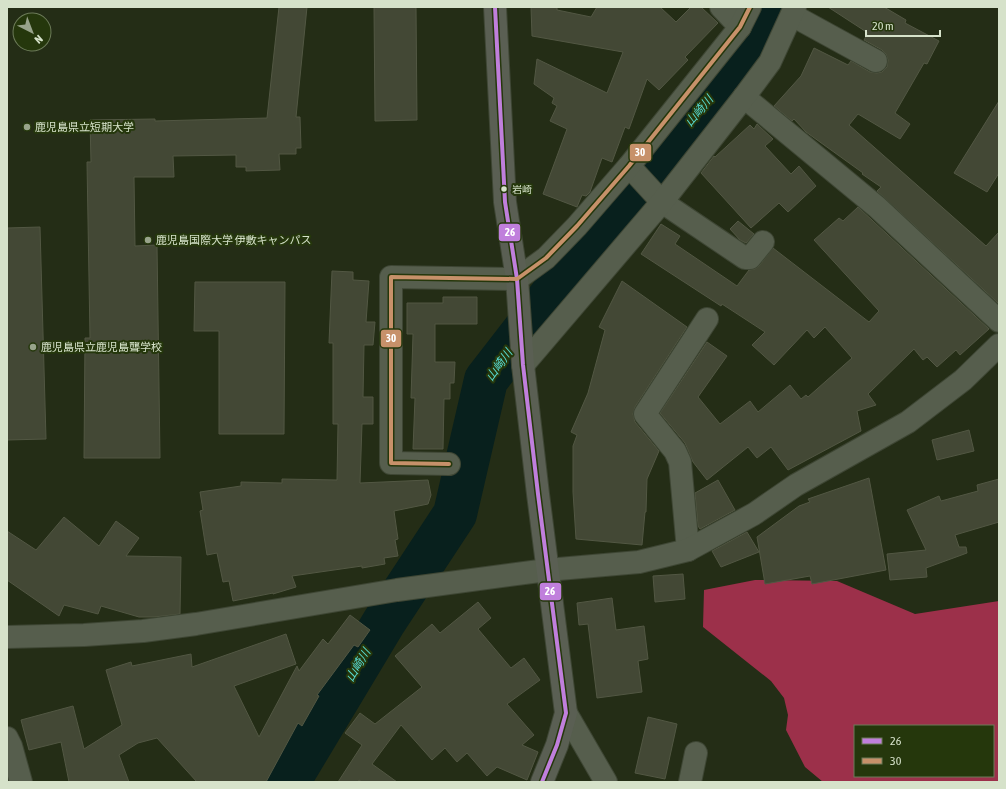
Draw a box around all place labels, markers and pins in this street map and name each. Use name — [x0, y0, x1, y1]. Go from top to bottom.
place label: 鹿児島県立短期大学 — [35, 121, 134, 133]
marker: 鹿児島県立短期大学 — [22, 122, 32, 132]
marker: 岩崎 — [499, 184, 509, 194]
place label: 岩崎 — [512, 184, 532, 195]
place label: 鹿児島国際大学 伊敷キャンパス — [156, 234, 312, 246]
marker: 鹿児島国際大学 伊敷キャンパス — [143, 235, 153, 245]
place label: 鹿児島県立鹿児島聾学校 — [41, 341, 162, 353]
marker: 鹿児島県立鹿児島聾学校 — [28, 342, 38, 352]

